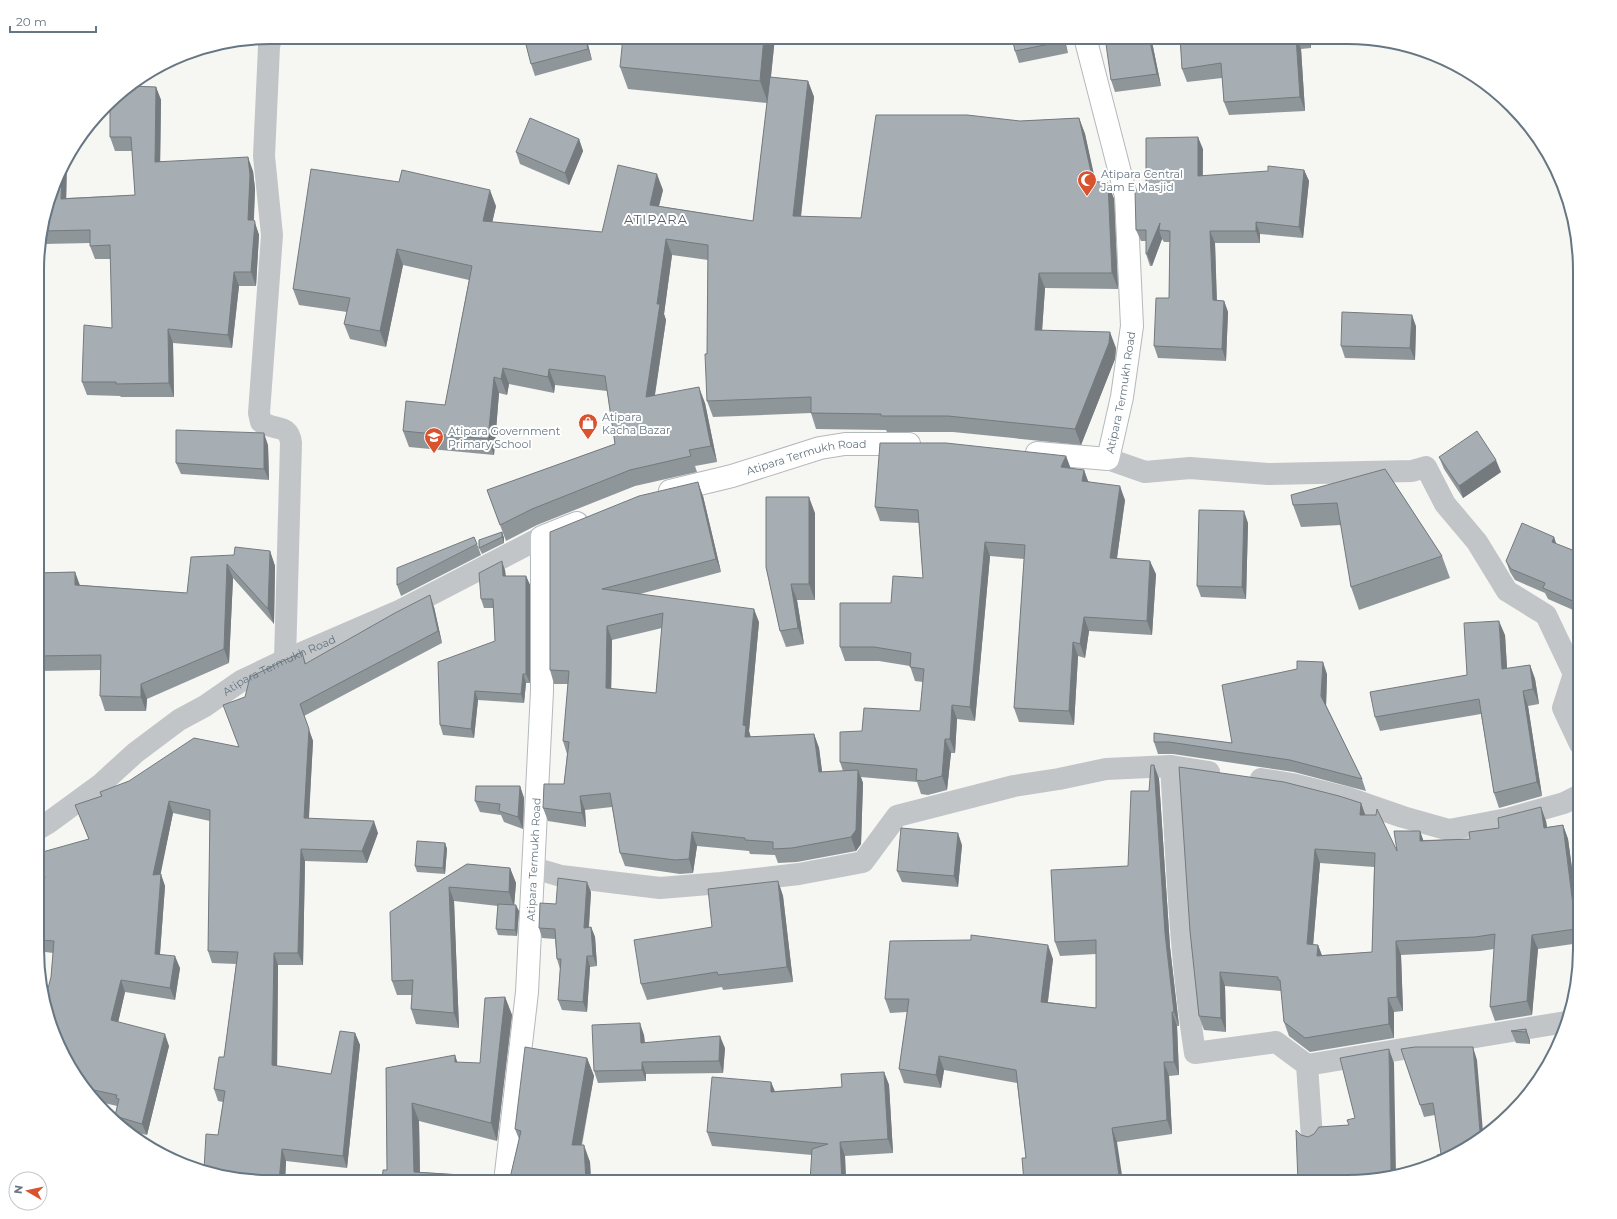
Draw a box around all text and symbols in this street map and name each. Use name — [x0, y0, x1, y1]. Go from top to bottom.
scale bar — [10, 8, 96, 34]
text: 20 m — [16, 14, 47, 29]
place label: Atipara Central Jam E Masjid — [1100, 167, 1183, 194]
mosque icon: Atipara Central Jam E Masjid — [1076, 169, 1098, 197]
district label: ATIPARA — [624, 211, 688, 227]
street label: Atipara Termukh Road — [1102, 330, 1138, 455]
place label: Atipara Kacha Bazar — [602, 410, 670, 437]
shop icon: Atipara Kacha Bazar — [577, 412, 599, 440]
place label: Atipara Government Primary School — [448, 424, 561, 451]
school or university icon: Atipara Government Primary School — [423, 426, 445, 454]
street label: Atipara Termukh Road — [744, 437, 867, 478]
street label: Atipara Termukh Road — [220, 632, 338, 699]
street label: Atipara Termukh Road — [524, 797, 544, 922]
north arrow — [8, 1171, 48, 1211]
text: N — [11, 1184, 26, 1195]

